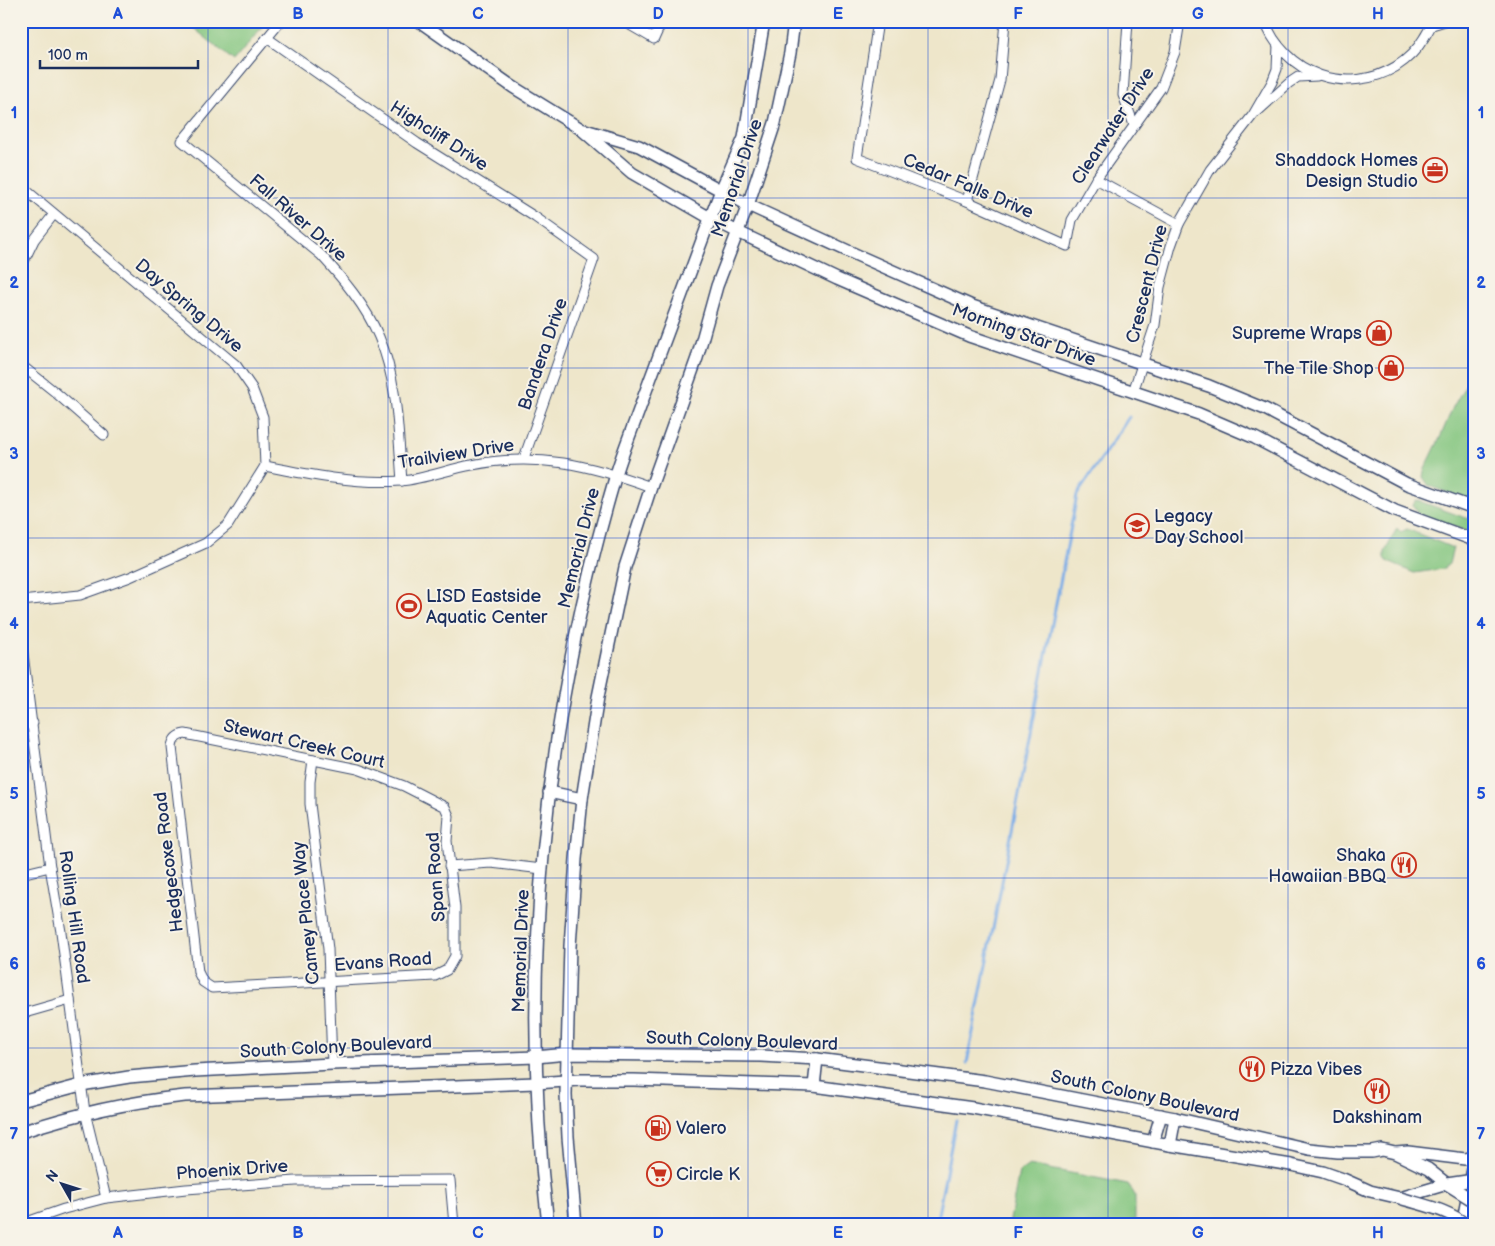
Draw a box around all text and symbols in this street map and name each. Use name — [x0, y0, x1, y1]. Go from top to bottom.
text: A — [112, 5, 123, 24]
text: B — [292, 5, 304, 24]
text: C — [472, 5, 484, 24]
text: D — [652, 5, 664, 24]
text: E — [833, 5, 843, 24]
text: F — [1013, 5, 1023, 24]
text: G — [1192, 5, 1204, 24]
text: H — [1372, 5, 1384, 24]
scale bar — [40, 38, 198, 70]
text: 100 m — [48, 46, 88, 65]
street label: Clearwater Drive — [1067, 63, 1159, 189]
street label: Highcliff Drive — [386, 97, 492, 176]
text: 1 — [11, 104, 17, 123]
text: 1 — [1478, 104, 1484, 123]
street label: Memorial Drive — [707, 116, 767, 240]
street label: Cedar Falls Drive — [900, 149, 1037, 223]
place label: Shaddock Homes Design Studio — [1275, 150, 1418, 192]
office icon: Shaddock Homes Design Studio — [1422, 157, 1448, 183]
street label: Fall River Drive — [245, 170, 351, 266]
street label: Crescent Drive — [1122, 222, 1172, 346]
street label: Day Spring Drive — [131, 255, 247, 357]
text: 2 — [9, 274, 19, 293]
text: 2 — [1476, 274, 1486, 293]
street label: Bandera Drive — [514, 295, 572, 413]
street label: Morning Star Drive — [949, 299, 1099, 371]
shop icon: Supreme Wraps — [1366, 320, 1392, 346]
place label: Supreme Wraps — [1232, 323, 1362, 344]
shop icon: The Tile Shop — [1378, 355, 1404, 381]
place label: The Tile Shop — [1264, 358, 1374, 379]
street label: Trailview Drive — [396, 434, 516, 474]
text: 3 — [9, 445, 19, 464]
text: 3 — [1476, 445, 1486, 464]
street label: Memorial Drive — [554, 485, 604, 610]
place label: Legacy Day School — [1154, 506, 1243, 548]
school or university icon: Legacy Day School — [1124, 513, 1150, 539]
place label: LISD Eastside Aquatic Center — [426, 586, 548, 628]
sports icon: LISD Eastside Aquatic Center — [396, 593, 422, 619]
text: 4 — [9, 615, 19, 634]
text: 4 — [1476, 615, 1486, 634]
street label: Stewart Creek Court — [221, 715, 387, 773]
text: 5 — [9, 785, 19, 804]
text: 5 — [1476, 785, 1486, 804]
street label: Hedgecoxe Road — [150, 791, 188, 933]
street label: Span Road — [422, 831, 450, 923]
street label: Camey Place Way — [288, 840, 324, 986]
place label: Shaka Hawaiian BBQ — [1268, 845, 1386, 887]
street label: Rolling Hill Road — [54, 849, 94, 985]
restaurant icon: Shaka Hawaiian BBQ — [1391, 852, 1417, 878]
street label: Memorial Drive — [508, 889, 534, 1013]
street label: Evans Road — [333, 948, 433, 976]
text: 6 — [9, 955, 19, 974]
text: 6 — [1476, 955, 1486, 974]
street label: South Colony Boulevard — [646, 1027, 838, 1055]
street label: South Colony Boulevard — [239, 1031, 433, 1063]
restaurant icon: Pizza Vibes — [1239, 1056, 1265, 1082]
place label: Pizza Vibes — [1270, 1059, 1362, 1080]
street label: South Colony Boulevard — [1049, 1066, 1241, 1126]
restaurant icon: Dakshinam — [1364, 1078, 1390, 1104]
place label: Dakshinam — [1332, 1107, 1422, 1128]
fuel station icon: Valero — [645, 1115, 671, 1141]
place label: Valero — [676, 1118, 727, 1139]
text: 7 — [10, 1125, 19, 1144]
text: 7 — [1477, 1125, 1486, 1144]
street label: Phoenix Drive — [175, 1156, 289, 1184]
north arrow — [38, 1158, 88, 1208]
supermarket icon: Circle K — [646, 1161, 672, 1187]
place label: Circle K — [676, 1164, 740, 1185]
text: N — [42, 1167, 62, 1186]
text: A — [112, 1224, 123, 1243]
text: B — [292, 1224, 304, 1243]
text: C — [472, 1224, 484, 1243]
text: D — [652, 1224, 664, 1243]
text: E — [833, 1224, 843, 1243]
text: F — [1013, 1224, 1023, 1243]
text: G — [1192, 1224, 1204, 1243]
text: H — [1372, 1224, 1384, 1243]

